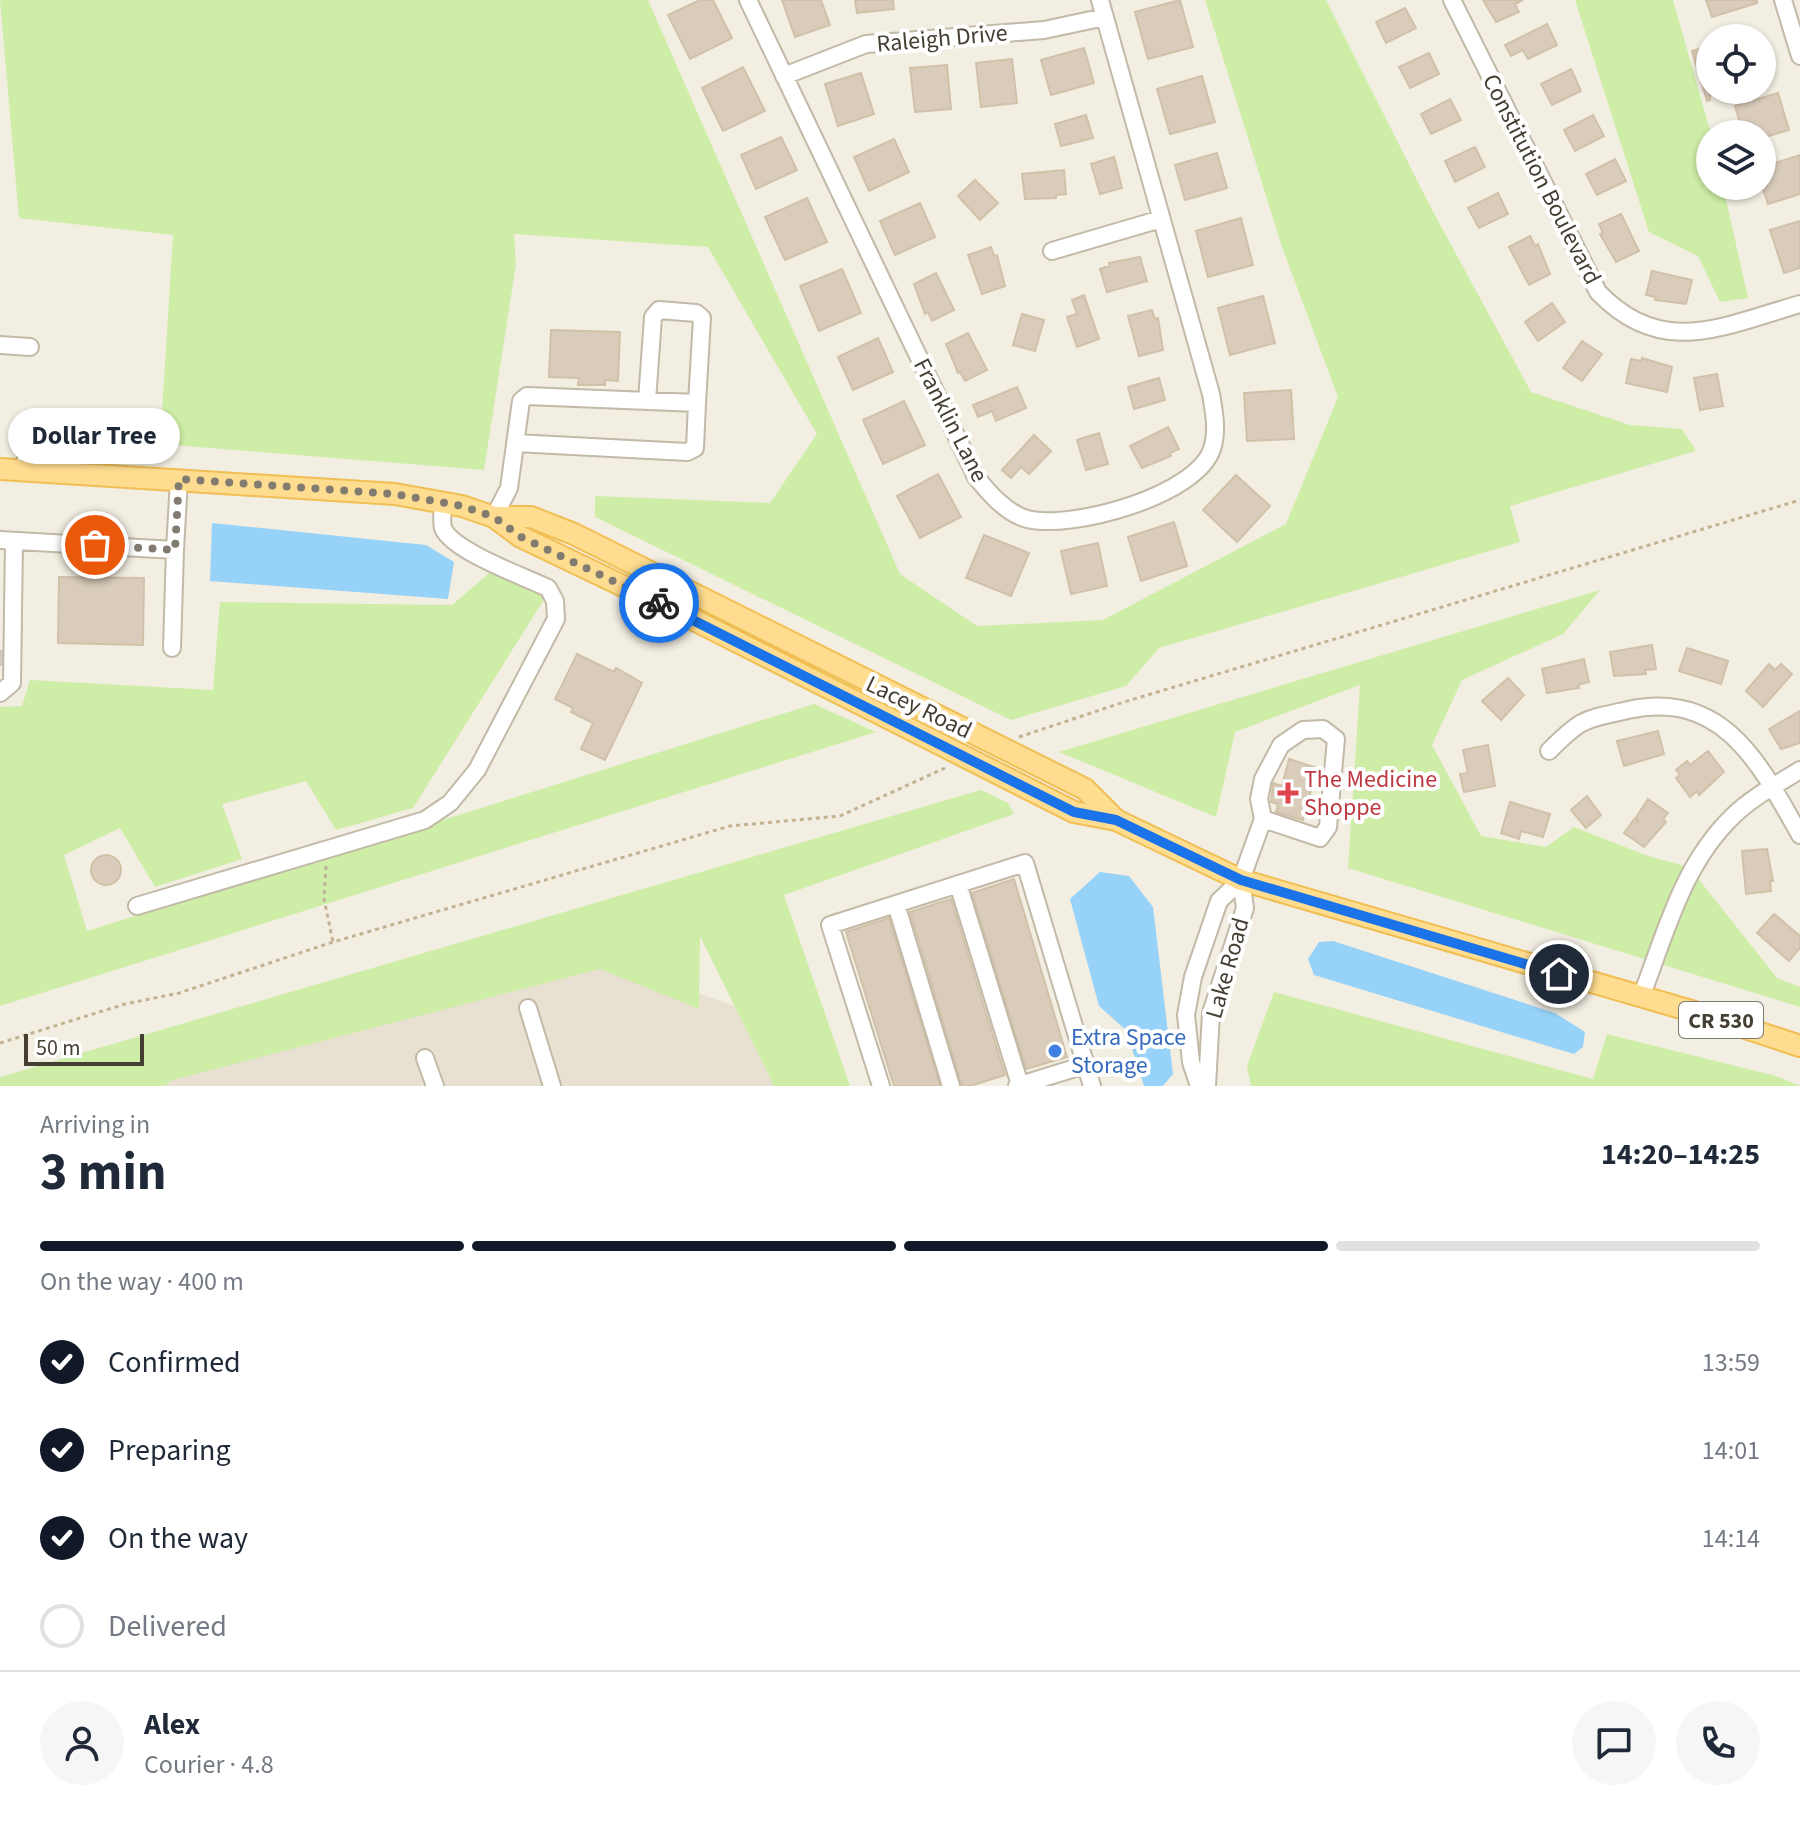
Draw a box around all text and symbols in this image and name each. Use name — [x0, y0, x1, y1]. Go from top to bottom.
street label: Raleigh Drive — [875, 15, 1009, 62]
map controls — [1696, 24, 1776, 200]
button: locate — [1696, 24, 1776, 104]
street label: Constitution Boulevard — [1473, 68, 1610, 291]
button: layers — [1696, 120, 1776, 200]
street label: Franklin Lane — [904, 352, 997, 488]
callout: Dollar Tree — [9, 409, 181, 465]
text: Dollar Tree — [31, 417, 157, 454]
pin — [61, 511, 129, 579]
icon: bag — [73, 523, 117, 567]
courier — [619, 563, 699, 643]
icon: bike — [637, 581, 681, 625]
street label: Lacey Road — [860, 667, 978, 748]
place label: The Medicine Shoppe — [1304, 762, 1437, 825]
marker: The Medicine Shoppe — [1279, 784, 1297, 802]
street label: Lake Road — [1196, 914, 1259, 1023]
pin — [1525, 940, 1593, 1008]
icon: home — [1537, 952, 1581, 996]
road number: CR 530 — [1679, 1002, 1763, 1038]
place label: Extra Space Storage — [1071, 1020, 1186, 1083]
scale bar — [24, 1030, 144, 1066]
text: 50 m — [36, 1032, 81, 1064]
marker: Extra Space Storage — [1046, 1042, 1064, 1060]
text: Arriving in — [40, 1106, 150, 1143]
text: 14:20–14:25 — [1601, 1133, 1760, 1176]
text: 3 min — [40, 1136, 167, 1210]
text: On the way · 400 m — [40, 1263, 244, 1300]
icon: check — [40, 1340, 84, 1384]
text: Confirmed — [108, 1341, 241, 1384]
text: 13:59 — [1702, 1344, 1760, 1381]
icon: check — [40, 1428, 84, 1472]
text: Preparing — [108, 1429, 231, 1472]
text: 14:01 — [1702, 1432, 1760, 1469]
icon: check — [40, 1516, 84, 1560]
text: On the way — [108, 1517, 248, 1560]
text: 14:14 — [1702, 1520, 1760, 1557]
text: Delivered — [108, 1605, 227, 1648]
button: person — [40, 1701, 124, 1785]
button: chat — [1572, 1701, 1656, 1785]
button: phone — [1676, 1701, 1760, 1785]
text: Alex — [144, 1703, 200, 1746]
text: Courier · 4.8 — [144, 1746, 274, 1783]

